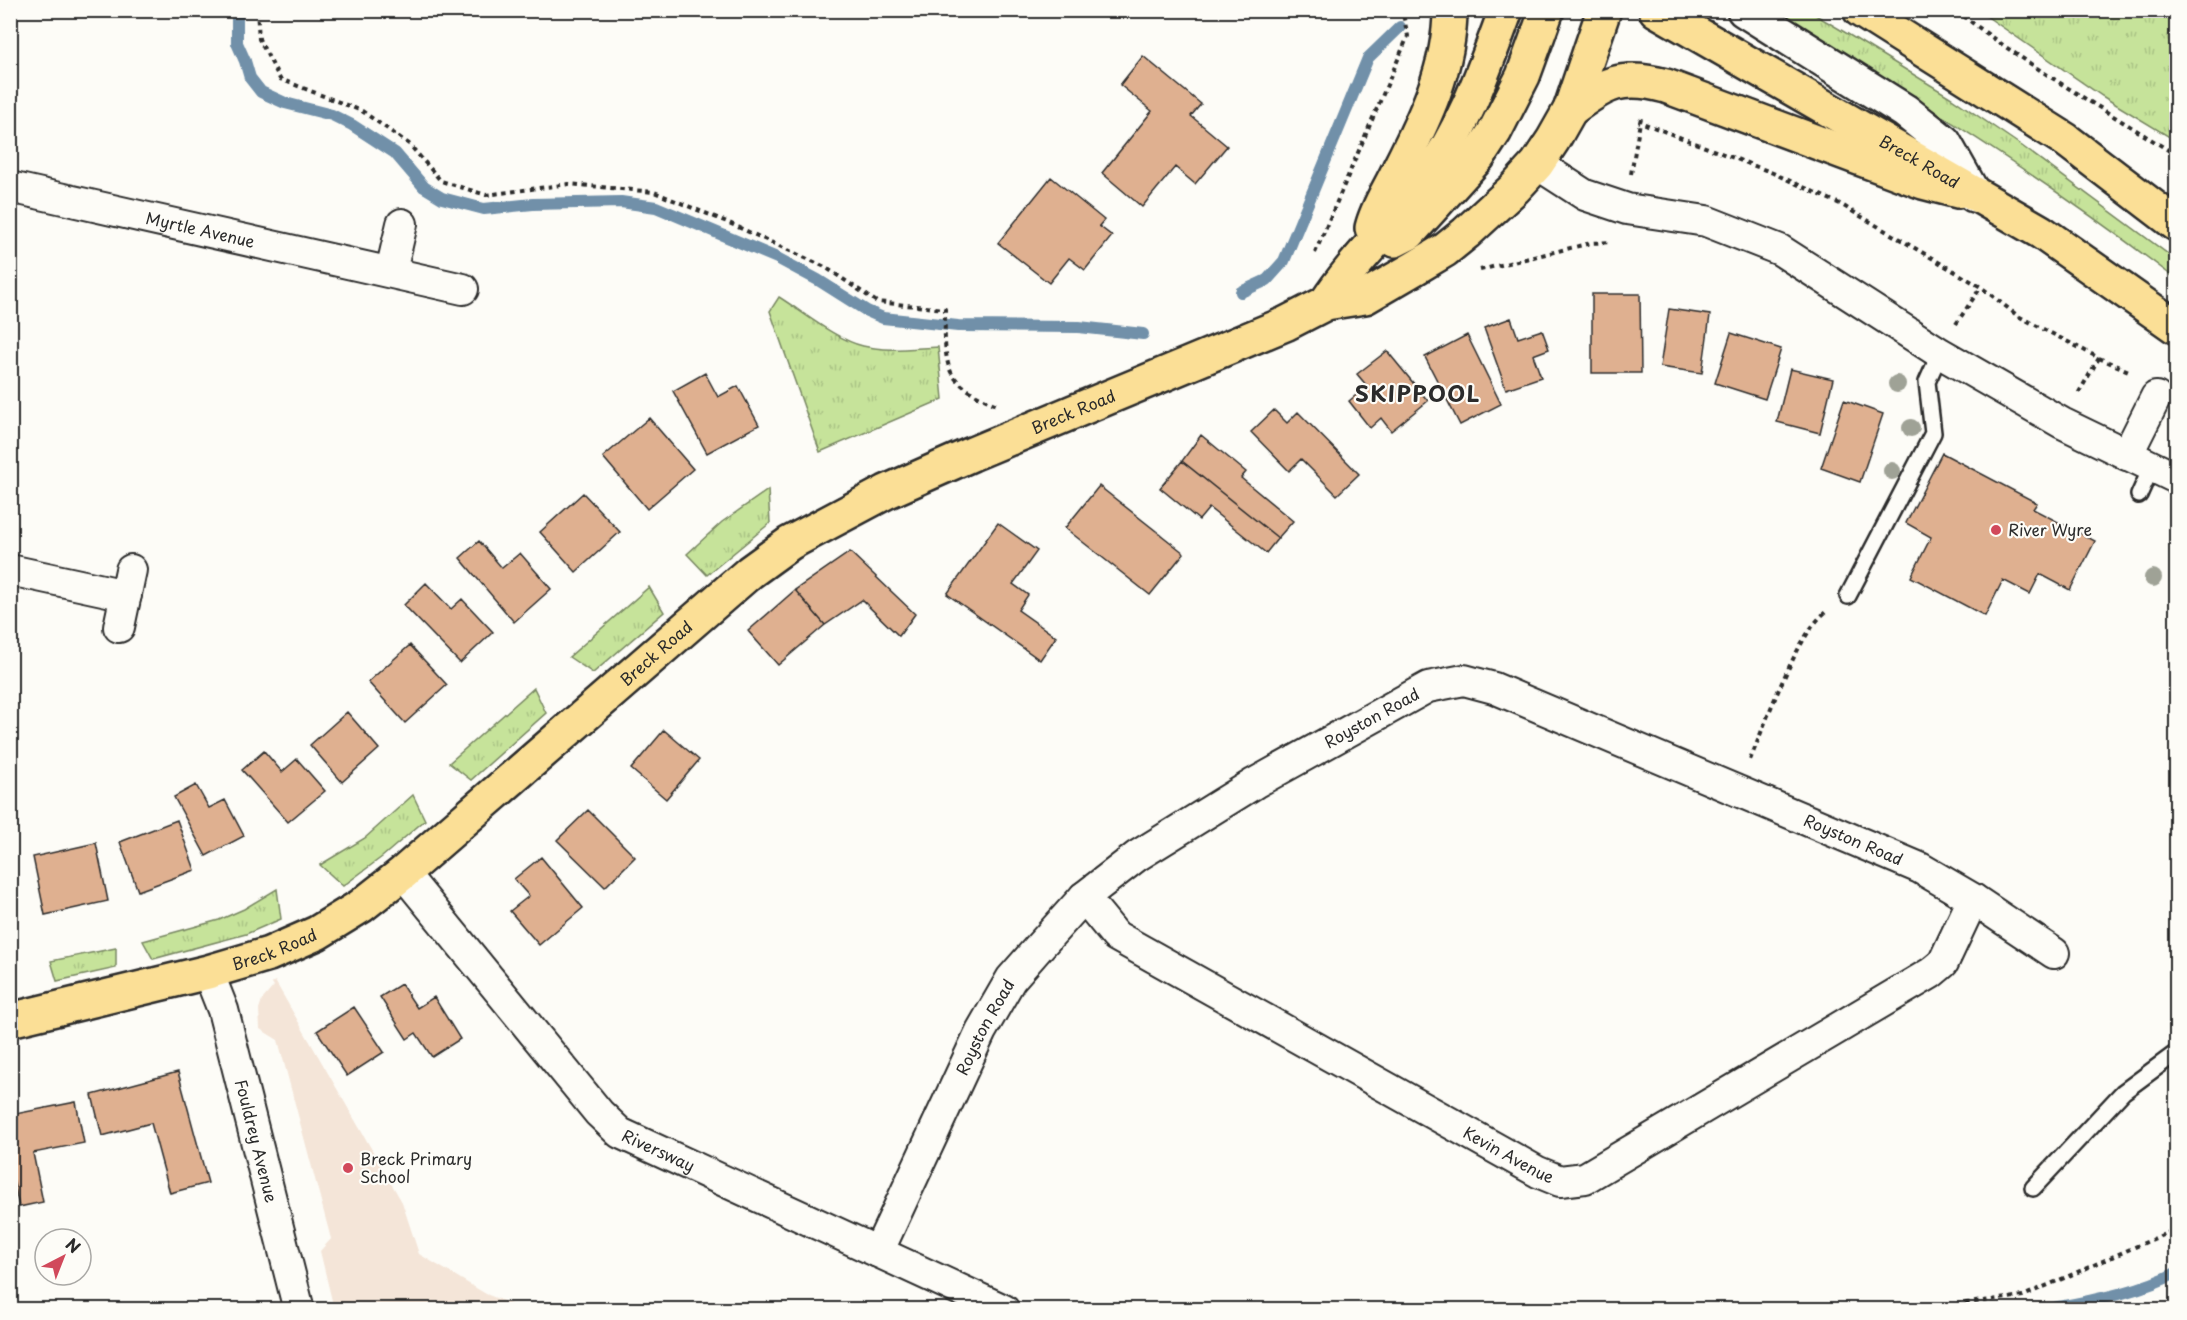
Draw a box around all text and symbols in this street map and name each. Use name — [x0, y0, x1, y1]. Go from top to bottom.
street label: Breck Road — [1875, 128, 1964, 194]
street label: Myrtle Avenue — [144, 205, 258, 253]
district label: SKIPPOOL — [1355, 376, 1481, 409]
street label: Breck Road — [1027, 383, 1119, 439]
place label: River Wyre — [2008, 517, 2092, 541]
marker: River Wyre — [1989, 523, 2003, 537]
street label: Breck Road — [614, 614, 697, 691]
street label: Royston Road — [1319, 681, 1423, 753]
street label: Royston Road — [1800, 807, 1907, 871]
street label: Breck Road — [229, 922, 320, 975]
street label: Royston Road — [949, 974, 1020, 1079]
street label: Fouldrey Avenue — [230, 1077, 284, 1205]
street label: Kevin Avenue — [1459, 1120, 1558, 1188]
street label: Riversway — [618, 1123, 699, 1177]
place label: Breck Primary School — [360, 1146, 472, 1188]
marker: Breck Primary School — [341, 1161, 355, 1175]
north arrow — [33, 1227, 93, 1287]
text: N — [61, 1232, 86, 1258]

